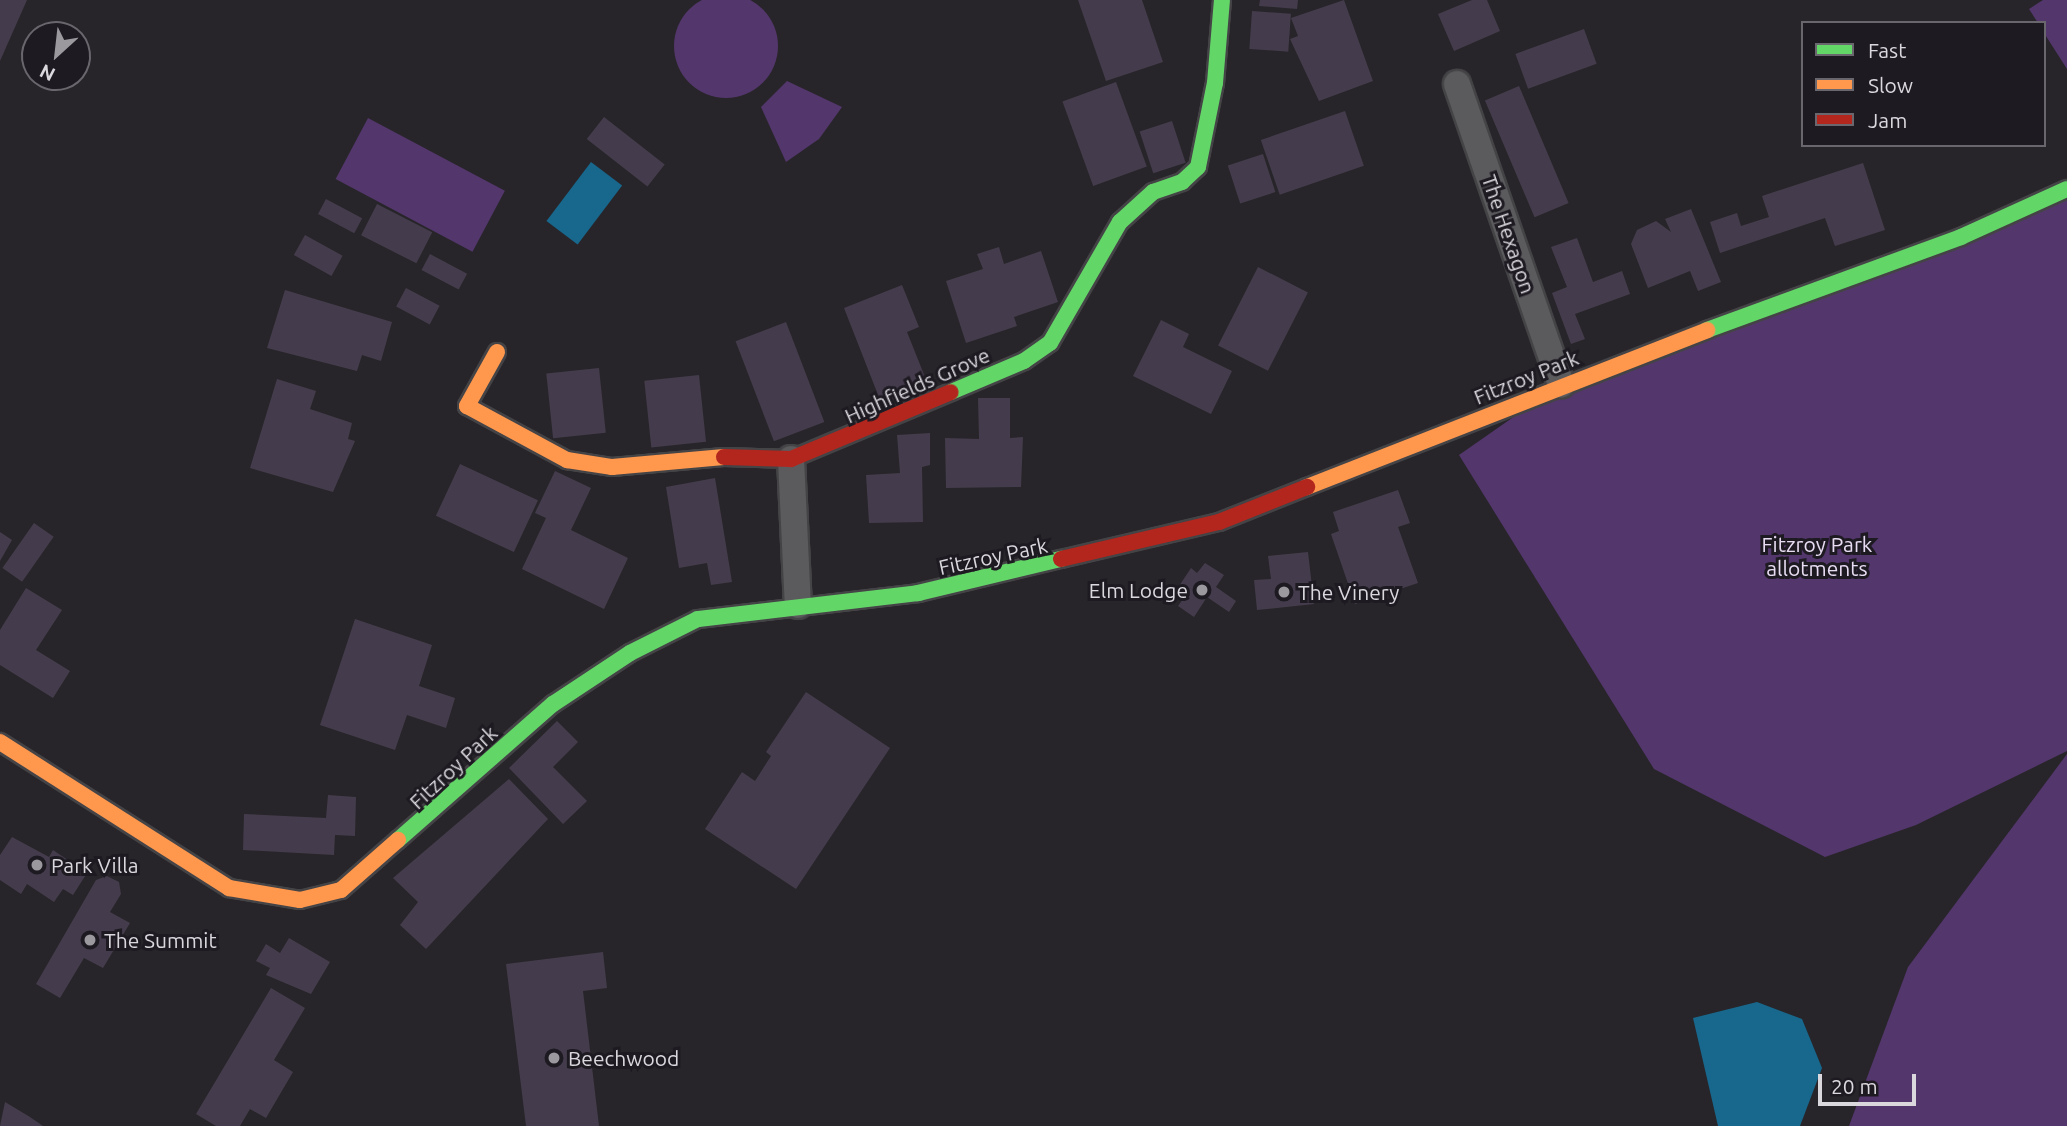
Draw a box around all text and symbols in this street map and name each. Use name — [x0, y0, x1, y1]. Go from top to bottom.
north arrow — [21, 21, 91, 91]
legend — [1801, 21, 2046, 147]
text: Fast — [1868, 38, 1906, 62]
text: N — [36, 60, 59, 86]
text: Slow — [1868, 73, 1913, 97]
text: Jam — [1868, 108, 1907, 132]
street label: The Hexagon — [1477, 171, 1541, 297]
street label: Highfields Grove — [841, 342, 993, 428]
street label: Fitzroy Park — [1470, 345, 1582, 409]
park label: Fitzroy Park allotments — [1762, 531, 1872, 581]
street label: Fitzroy Park — [936, 532, 1050, 580]
place label: Elm Lodge — [1089, 577, 1188, 603]
place label: The Vinery — [1298, 579, 1399, 605]
marker: Elm Lodge — [1194, 582, 1210, 598]
marker: The Vinery — [1276, 584, 1292, 600]
street label: Fitzroy Park — [404, 720, 502, 814]
place label: Park Villa — [51, 852, 138, 878]
marker: Park Villa — [29, 857, 45, 873]
place label: The Summit — [104, 927, 217, 953]
marker: The Summit — [82, 932, 98, 948]
place label: Beechwood — [568, 1045, 679, 1071]
marker: Beechwood — [546, 1050, 562, 1066]
scale bar — [1822, 1060, 1920, 1104]
text: 20 m — [1831, 1074, 1878, 1098]

